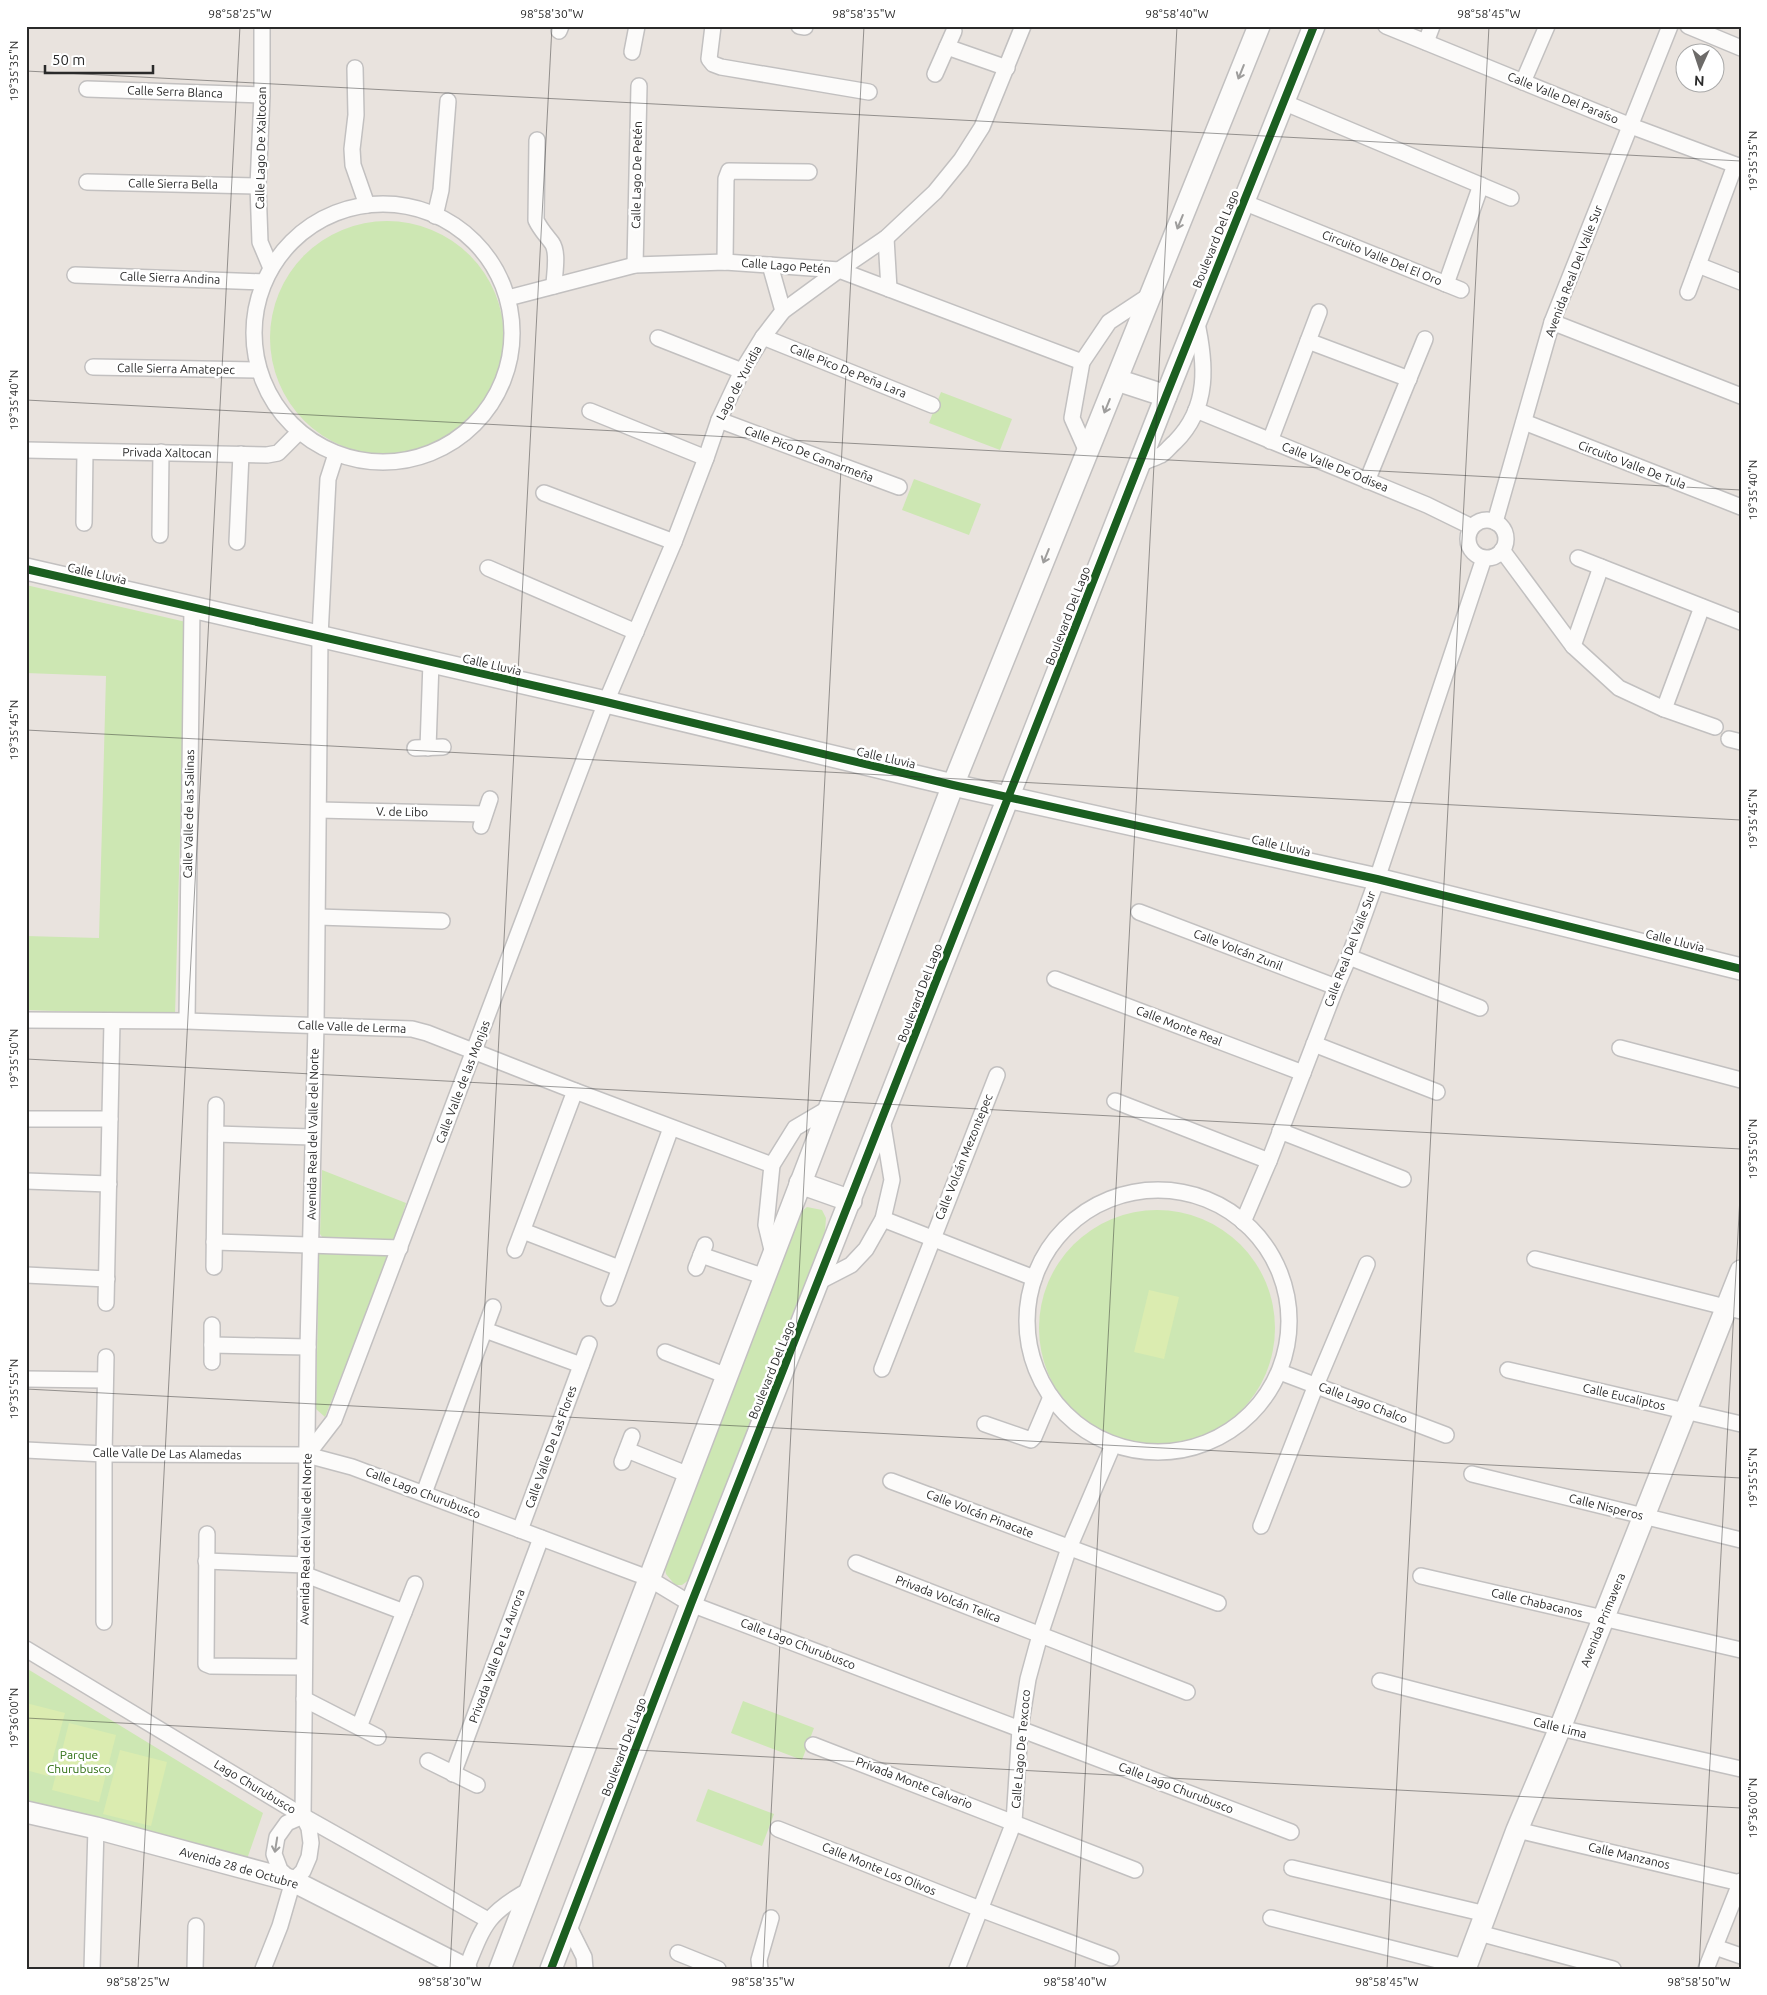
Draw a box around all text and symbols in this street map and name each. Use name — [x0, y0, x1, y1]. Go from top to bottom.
text: 98°58'25"W — [208, 7, 272, 20]
text: 98°58'30"W — [520, 7, 584, 20]
text: 98°58'35"W — [832, 7, 896, 20]
text: 98°58'40"W — [1145, 7, 1209, 20]
text: 98°58'45"W — [1457, 7, 1521, 20]
text: 19°35'35"N — [7, 41, 20, 101]
scale bar — [45, 42, 152, 74]
north arrow — [1674, 42, 1724, 92]
text: 50 m — [52, 51, 85, 68]
one-way arrow — [1236, 63, 1245, 79]
street label: Calle Valle Del Paraíso — [1506, 69, 1621, 126]
text: N — [1694, 73, 1705, 89]
street label: Calle Serra Blanca — [127, 83, 223, 100]
street label: Calle Lago De Xaltocan — [253, 86, 268, 210]
street label: Calle Lago De Petén — [629, 121, 644, 229]
text: 19°35'35"N — [1746, 131, 1759, 191]
street label: Calle Sierra Bella — [128, 176, 218, 191]
street label: Boulevard Del Lago — [1190, 188, 1241, 290]
street label: Avenida Real Del Valle Sur — [1542, 203, 1605, 338]
one-way arrow — [1175, 214, 1184, 229]
street label: Circuito Valle Del El Oro — [1320, 227, 1444, 288]
street label: Calle Lago Petén — [741, 256, 831, 275]
street label: Calle Sierra Andina — [120, 269, 221, 286]
street label: Calle Pico De Peña Lara — [788, 341, 908, 400]
street label: Lago de Yuridia — [713, 343, 764, 422]
street label: Calle Sierra Amatepec — [117, 361, 235, 376]
text: 19°35'40"N — [7, 370, 20, 430]
one-way arrow — [1102, 398, 1111, 413]
street label: Calle Pico De Camarmeña — [743, 423, 875, 484]
street label: Circuito Valle De Tula — [1577, 438, 1688, 491]
street label: Calle Valle De Odisea — [1280, 439, 1390, 494]
street label: Privada Xaltocan — [122, 445, 212, 460]
text: 19°35'40"N — [1746, 460, 1759, 520]
one-way arrow — [1041, 548, 1050, 564]
street label: Calle Lluvia — [66, 560, 128, 587]
street label: Boulevard Del Lago — [1043, 565, 1092, 667]
street label: Calle Lluvia — [461, 651, 523, 678]
text: 19°35'45"N — [7, 700, 20, 760]
street label: Calle Lluvia — [855, 744, 917, 771]
street label: Calle Valle de las Salinas — [181, 749, 196, 879]
text: 19°35'45"N — [1746, 789, 1759, 849]
street label: V. de Libo — [376, 805, 428, 818]
street label: Calle Lluvia — [1250, 832, 1312, 859]
street label: Calle Real Del Valle Sur — [1321, 889, 1378, 1009]
street label: Calle Volcán Zunil — [1192, 927, 1285, 973]
street label: Calle Lluvia — [1644, 927, 1706, 954]
street label: Boulevard Del Lago — [895, 942, 944, 1044]
street label: Calle Monte Real — [1134, 1003, 1224, 1048]
street label: Calle Valle de Lerma — [298, 1018, 407, 1035]
street label: Calle Valle de las Monjas — [433, 1018, 492, 1145]
text: 19°35'50"N — [7, 1029, 20, 1089]
street label: Avenida Real del Valle del Norte — [305, 1048, 320, 1220]
street label: Calle Volcán Mezontepec — [932, 1092, 995, 1222]
text: 19°35'50"N — [1746, 1119, 1759, 1179]
street label: Boulevard Del Lago — [746, 1319, 797, 1421]
text: 19°35'55"N — [7, 1359, 20, 1419]
street label: Calle Lago Chalco — [1317, 1380, 1410, 1425]
street label: Calle Eucaliptos — [1582, 1381, 1667, 1412]
street label: Calle Valle De Las Flores — [522, 1384, 579, 1510]
street label: Calle Valle De Las Alamedas — [92, 1446, 242, 1461]
text: 19°35'55"N — [1746, 1448, 1759, 1508]
street label: Avenida Real del Valle del Norte — [298, 1453, 313, 1625]
street label: Calle Lago Churubusco — [364, 1465, 483, 1521]
street label: Calle Volcán Pinacate — [925, 1487, 1036, 1540]
street label: Calle Nisperos — [1568, 1491, 1645, 1522]
street label: Avenida Primavera — [1578, 1571, 1627, 1669]
street label: Privada Volcán Telica — [894, 1572, 1003, 1625]
street label: Calle Chabacanos — [1490, 1586, 1584, 1619]
street label: Privada Valle De La Aurora — [466, 1587, 527, 1725]
street label: Calle Lago Churubusco — [739, 1616, 858, 1672]
text: 19°36'00"N — [7, 1688, 20, 1748]
street label: Calle Lago De Texcoco — [1009, 1689, 1032, 1809]
street label: Boulevard Del Lago — [599, 1696, 648, 1798]
street label: Calle Lima — [1532, 1715, 1588, 1740]
park label: Parque Churubusco — [47, 1748, 111, 1775]
street label: Privada Monte Calvario — [854, 1754, 974, 1811]
street label: Lago Churubusco — [212, 1757, 298, 1816]
street label: Calle Lago Churubusco — [1117, 1760, 1236, 1816]
text: 19°36'00"N — [1746, 1778, 1759, 1838]
one-way arrow — [270, 1837, 280, 1853]
street label: Calle Monte Los Olivos — [820, 1840, 938, 1897]
street label: Calle Manzanos — [1587, 1840, 1671, 1871]
street label: Avenida 28 de Octubre — [178, 1844, 300, 1891]
text: 98°58'25"W — [106, 1975, 170, 1988]
text: 98°58'30"W — [418, 1975, 482, 1988]
text: 98°58'35"W — [731, 1975, 795, 1988]
text: 98°58'40"W — [1043, 1975, 1107, 1988]
text: 98°58'45"W — [1355, 1975, 1419, 1988]
text: 98°58'50"W — [1667, 1975, 1731, 1988]

